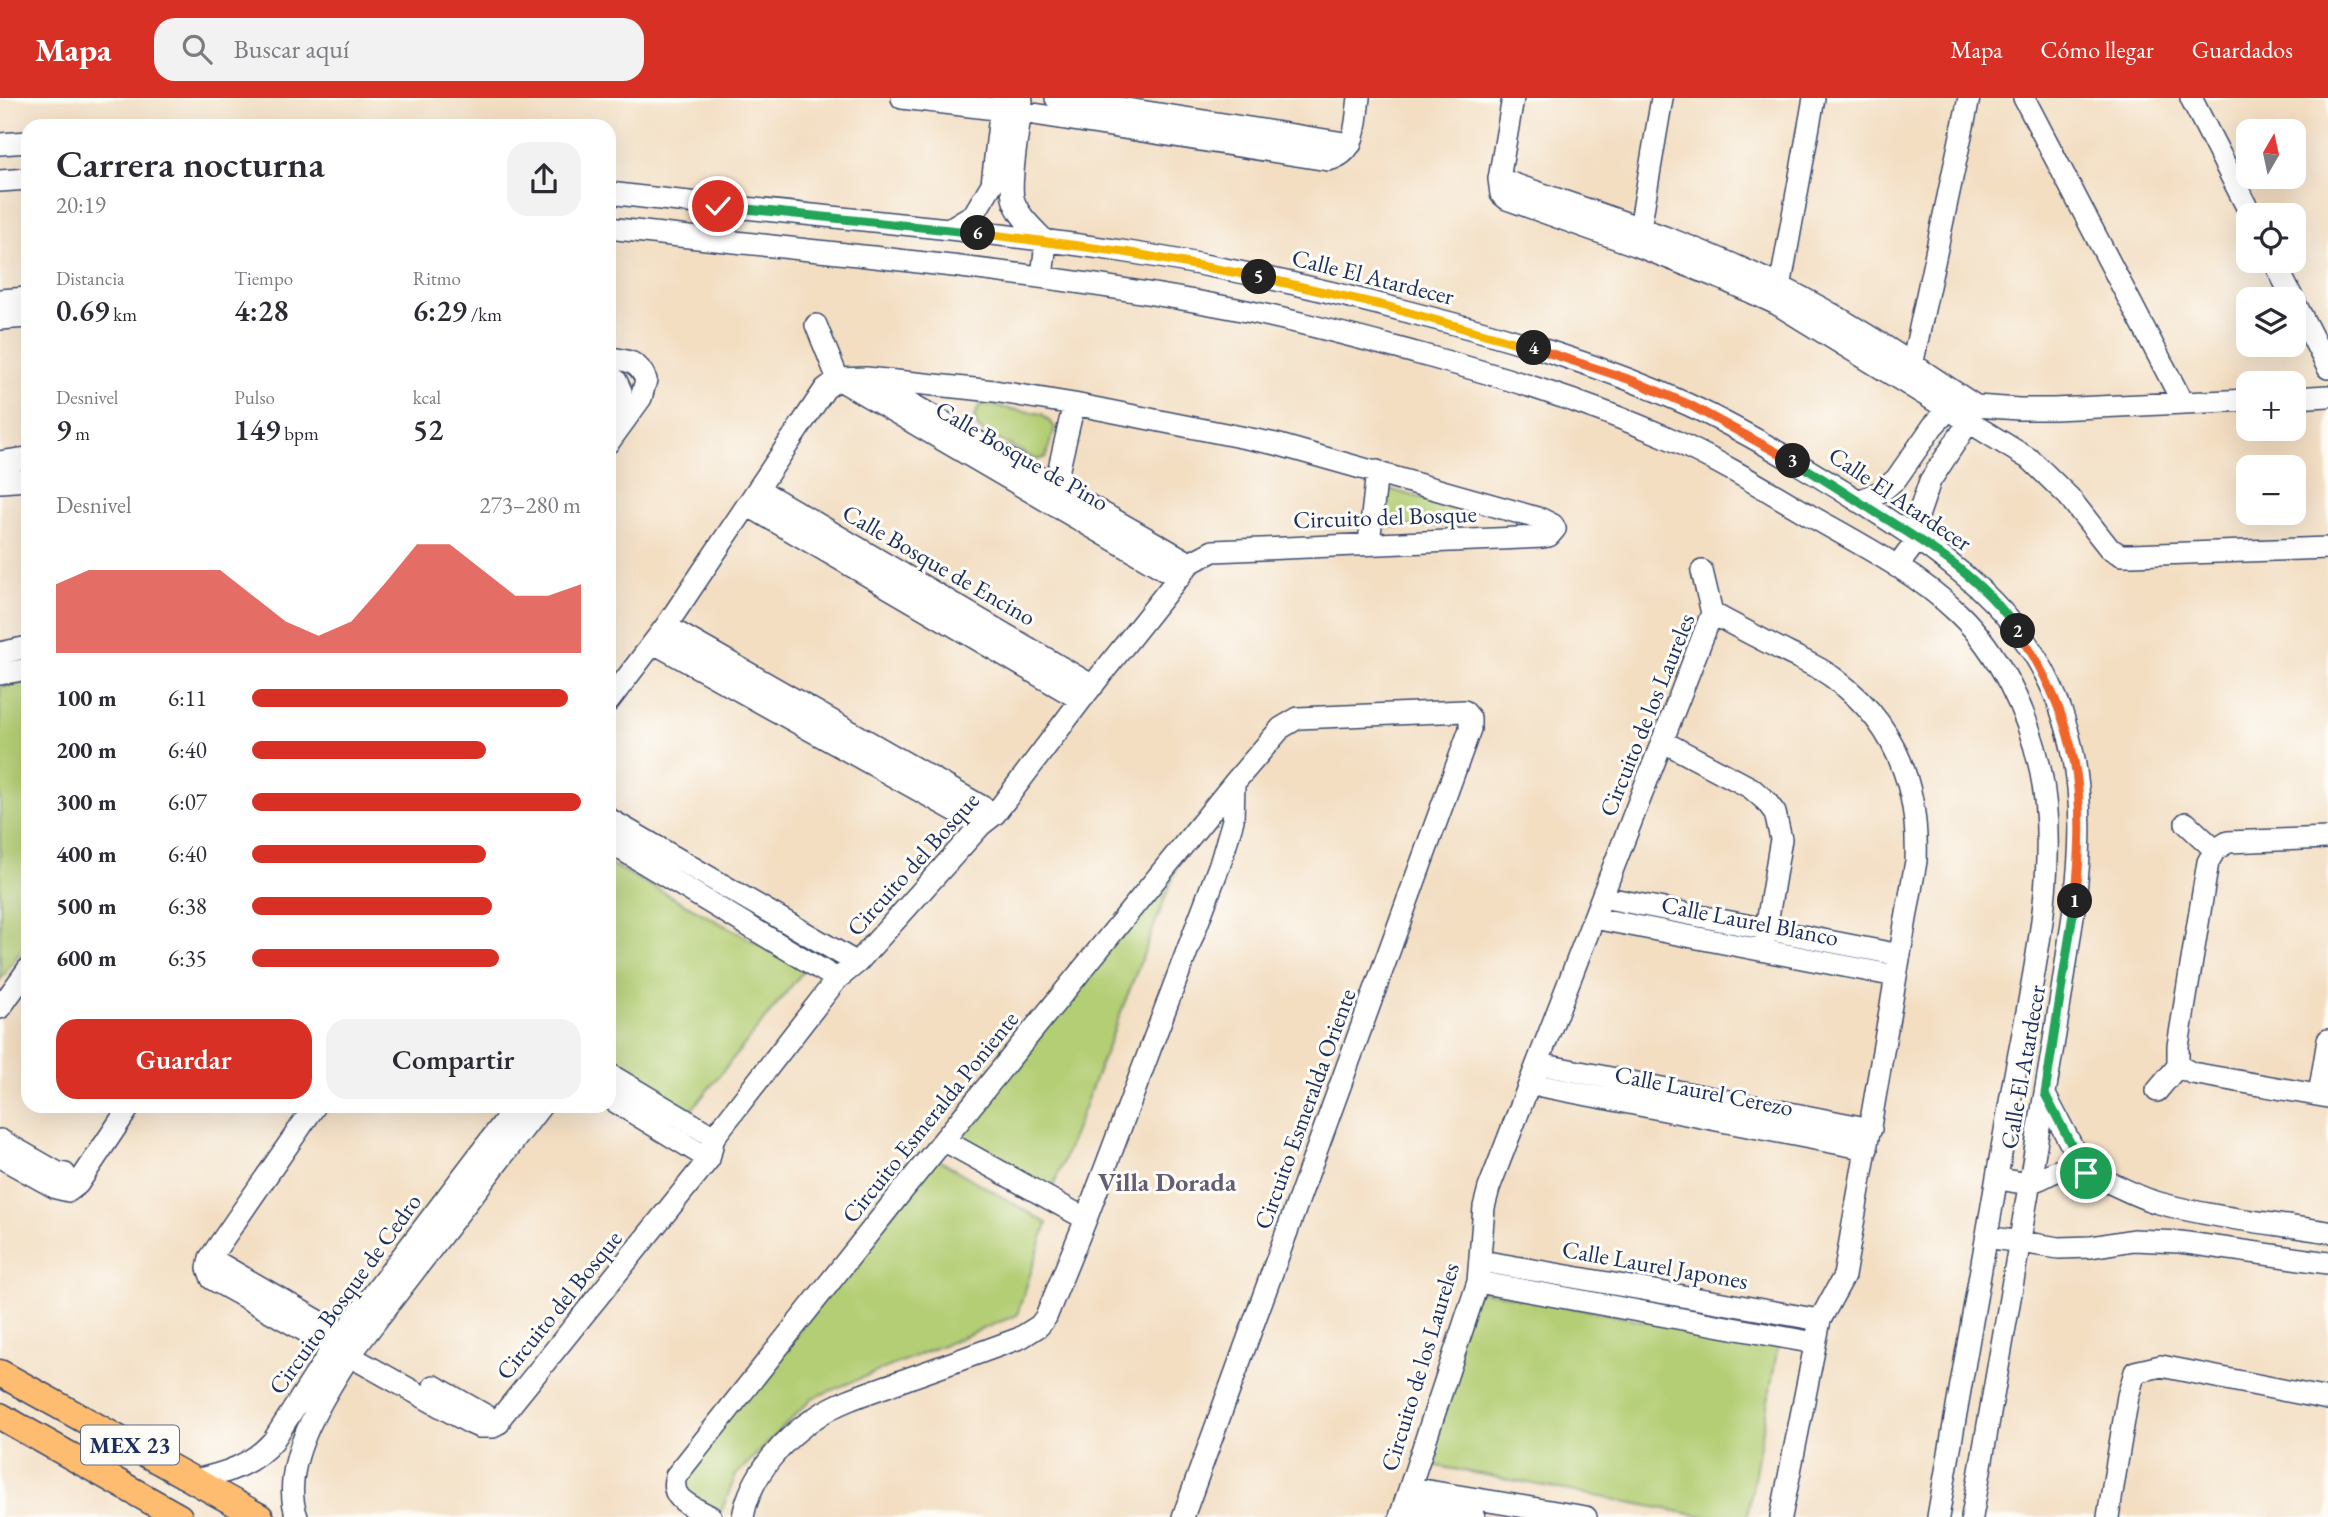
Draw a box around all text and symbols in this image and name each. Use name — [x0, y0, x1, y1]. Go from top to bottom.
search box — [154, 18, 644, 81]
text: Mapa — [35, 28, 112, 71]
icon: search — [178, 30, 216, 68]
text: Buscar aquí — [234, 32, 349, 66]
text: Mapa — [1950, 34, 2003, 65]
text: Cómo llegar — [2041, 34, 2154, 65]
text: Guardados — [2192, 34, 2293, 65]
north arrow — [2236, 119, 2306, 189]
map controls — [2236, 119, 2306, 525]
text: Carrera nocturna — [56, 139, 325, 188]
button: share — [507, 142, 581, 216]
pin — [688, 176, 748, 236]
icon: check — [699, 187, 737, 225]
text: 20:19 — [56, 190, 106, 220]
button: locate — [2236, 203, 2306, 273]
pin: 6 — [960, 216, 996, 250]
text: 6 — [972, 220, 983, 245]
street label: Calle El Atardecer — [1289, 241, 1457, 312]
pin: 5 — [1242, 260, 1276, 294]
text: 5 — [1253, 264, 1264, 289]
text: Distancia — [56, 266, 125, 291]
text: Tiempo — [234, 266, 293, 291]
text: Ritmo — [413, 266, 461, 291]
button: layers — [2236, 287, 2306, 357]
text: 0.69 — [56, 291, 109, 330]
text: 4:28 — [234, 291, 289, 330]
text: 6:29 — [413, 291, 467, 330]
text: km — [109, 302, 137, 327]
text: /km — [467, 302, 502, 327]
pin: 4 — [1516, 330, 1552, 366]
text: 4 — [1528, 335, 1539, 360]
button: + — [2236, 371, 2306, 441]
text: Desnivel — [56, 385, 118, 410]
text: Pulso — [234, 385, 275, 410]
text: kcal — [413, 385, 441, 410]
street label: Calle Bosque de Pino — [930, 393, 1115, 518]
text: 9 — [56, 410, 71, 449]
text: 149 — [234, 410, 281, 449]
text: 52 — [413, 410, 443, 449]
text: m — [71, 421, 90, 446]
text: bpm — [281, 421, 319, 446]
street label: Calle El Atardecer — [1823, 439, 1978, 558]
pin: 3 — [1776, 444, 1811, 478]
text: 3 — [1787, 448, 1798, 473]
button: − — [2236, 455, 2306, 525]
text: Desnivel — [56, 490, 132, 520]
text: 273–280 m — [480, 490, 581, 520]
street label: Calle Bosque de Encino — [837, 497, 1042, 633]
street label: Circuito del Bosque — [1293, 498, 1477, 535]
street label: Circuito de los Laureles — [1592, 609, 1701, 821]
pin: 2 — [2000, 614, 2036, 648]
text: 2 — [2012, 618, 2023, 643]
text: 100 m — [56, 683, 117, 713]
text: 6:11 — [168, 683, 207, 713]
text: 200 m — [56, 735, 117, 765]
text: 6:40 — [168, 735, 207, 765]
street label: Circuito del Bosque — [840, 785, 986, 942]
text: 300 m — [56, 787, 117, 817]
text: 6:07 — [168, 787, 207, 817]
text: 400 m — [56, 839, 117, 869]
text: 6:40 — [168, 839, 207, 869]
pin: 1 — [2058, 884, 2092, 918]
street label: Calle Laurel Blanco — [1659, 888, 1841, 953]
text: 1 — [2069, 888, 2080, 913]
text: 500 m — [56, 891, 117, 921]
text: 6:38 — [168, 891, 207, 921]
text: 600 m — [56, 943, 117, 973]
text: 6:35 — [168, 943, 207, 973]
street label: Calle El Atardecer — [1993, 982, 2052, 1151]
street label: Circuito Esmeralda Oriente — [1247, 984, 1362, 1233]
street label: Circuito Esmeralda Poniente — [834, 1004, 1025, 1229]
button: Guardar — [56, 1019, 312, 1099]
button: Compartir — [326, 1019, 581, 1099]
street label: Calle Laurel Cerezo — [1612, 1058, 1796, 1123]
pin — [2056, 1143, 2116, 1203]
icon: arrive — [2067, 1154, 2105, 1192]
district label: Villa Dorada — [1098, 1165, 1237, 1199]
street label: Circuito Bosque de Cedro — [261, 1187, 428, 1400]
street label: Circuito del Bosque — [489, 1224, 628, 1386]
street label: Calle Laurel Japones — [1560, 1233, 1751, 1296]
street label: Circuito de los Laureles — [1373, 1259, 1466, 1475]
road number: MEX 23 — [81, 1426, 179, 1464]

